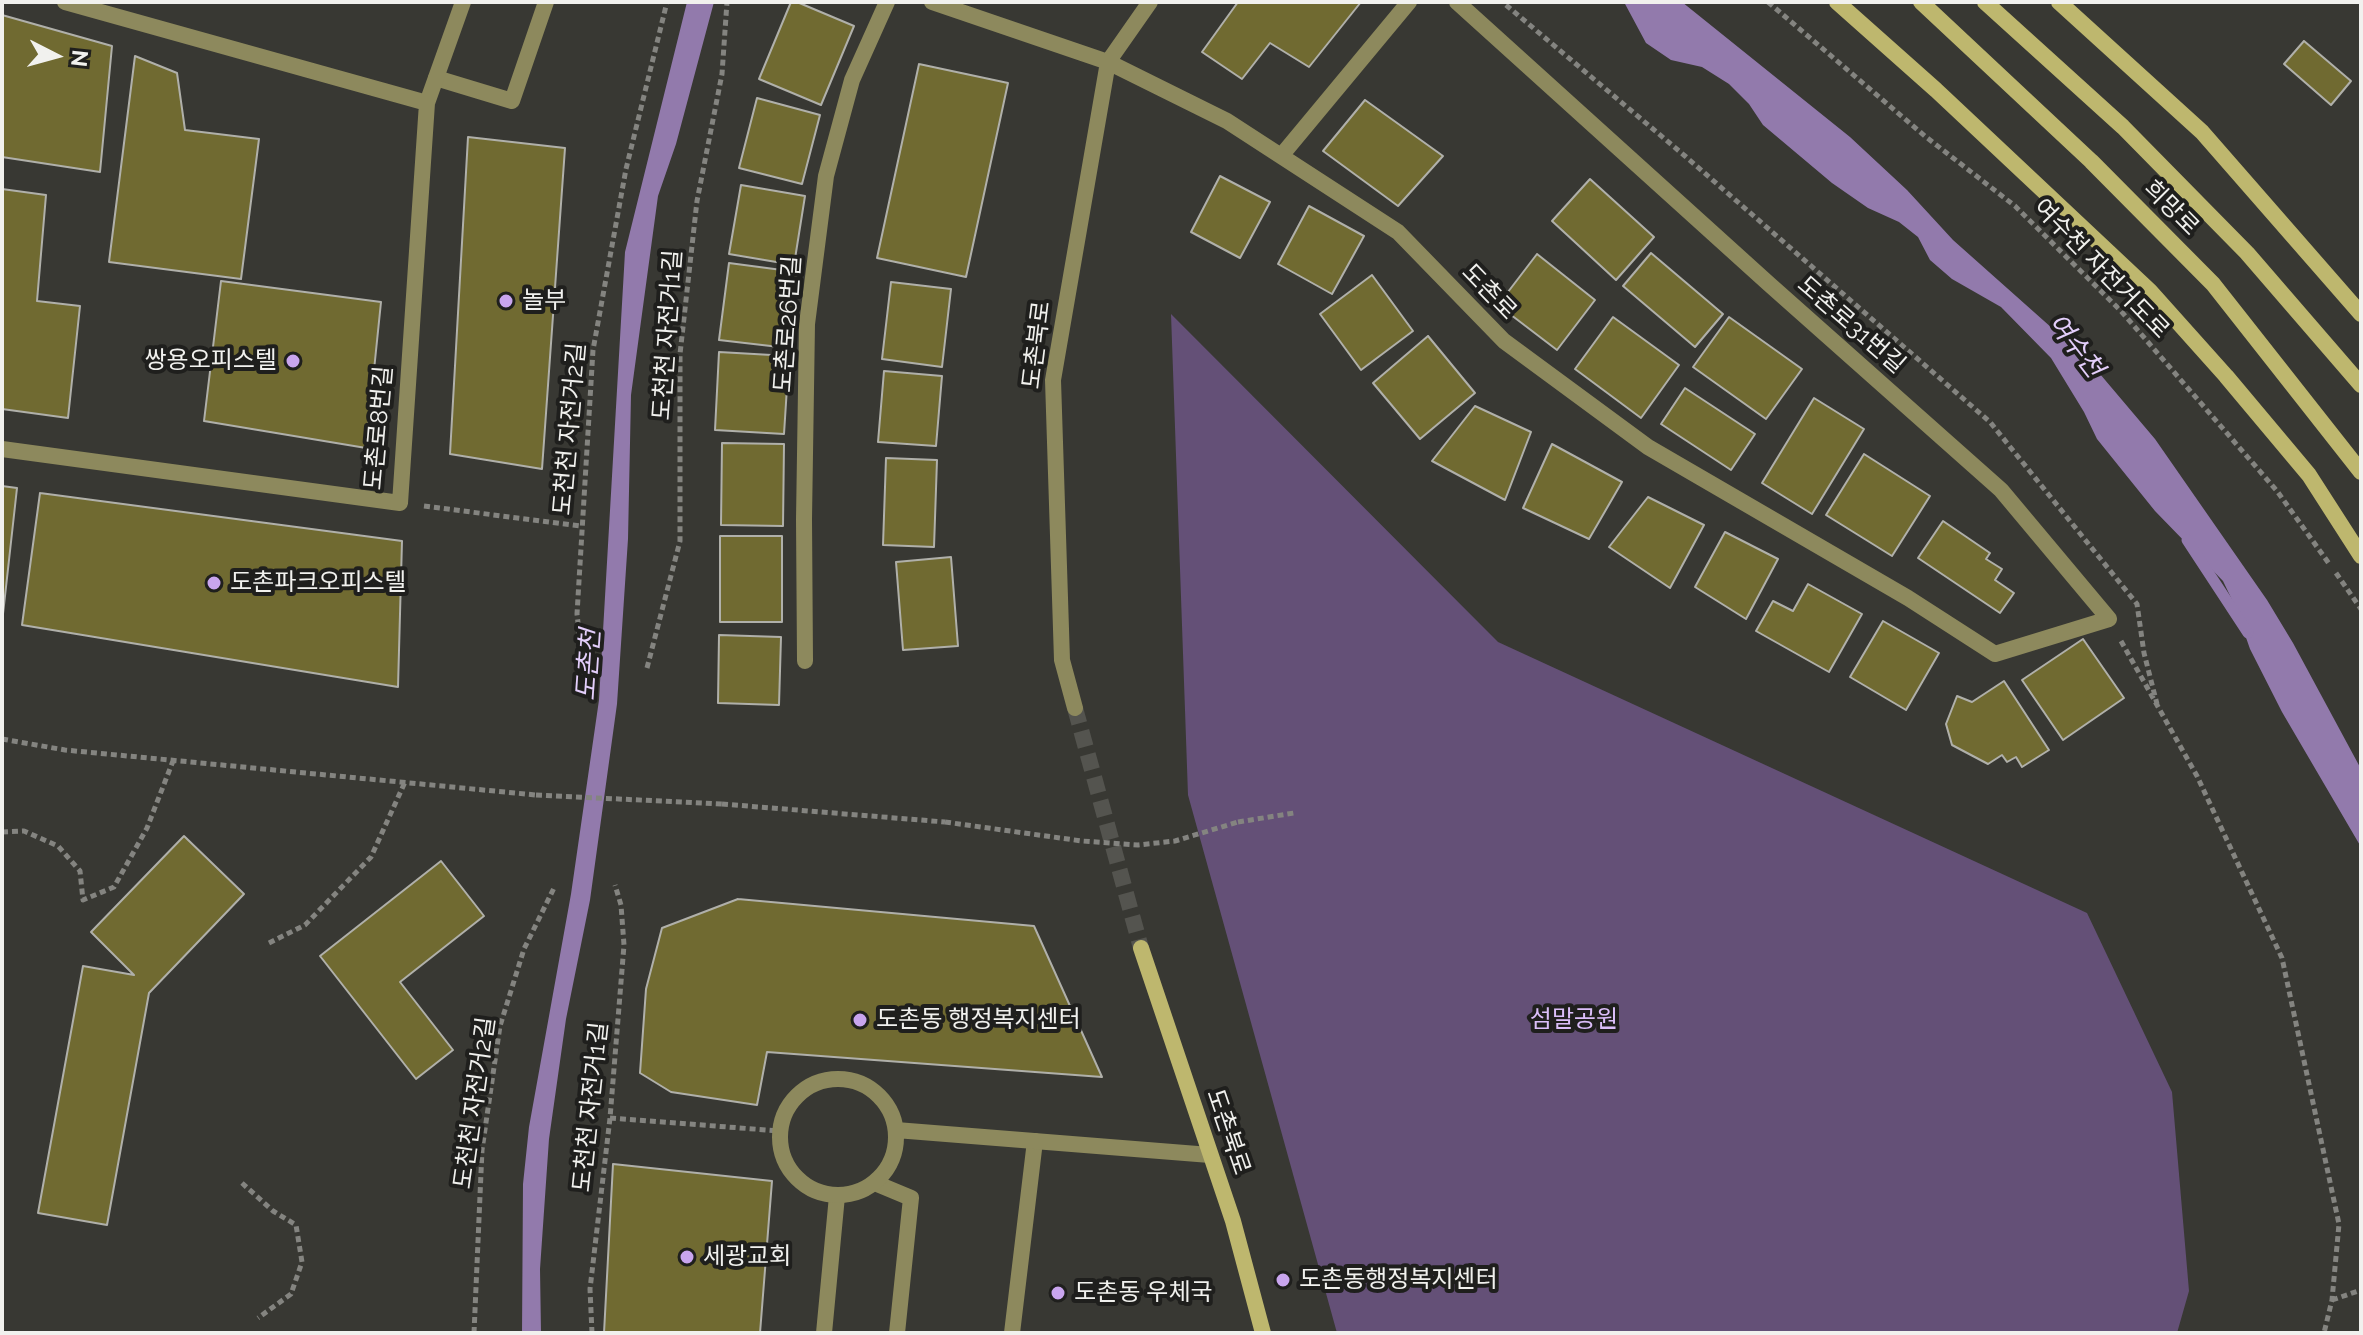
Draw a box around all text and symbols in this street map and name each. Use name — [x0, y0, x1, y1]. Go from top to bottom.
north arrow — [16, 16, 96, 96]
text: N — [66, 49, 94, 68]
street label: 희망로 — [2137, 174, 2205, 242]
street label: 여수천 자전거도로 — [2027, 193, 2175, 345]
street label: 도천천 자전거1길 — [648, 249, 688, 421]
street label: 도촌로26번길 — [769, 254, 807, 394]
street label: 도촌로 — [1456, 258, 1522, 326]
street label: 도촌로31번길 — [1791, 270, 1911, 380]
place label: 놀부 — [522, 287, 566, 315]
marker: 놀부 — [497, 292, 515, 310]
street label: 도촌북로 — [1017, 299, 1057, 391]
water label: 여수천 — [2041, 308, 2109, 384]
street label: 도천천 자전거2길 — [548, 341, 592, 517]
place label: 쌍용오피스텔 — [145, 347, 277, 375]
marker: 쌍용오피스텔 — [284, 352, 302, 370]
street label: 도촌로8번길 — [359, 365, 399, 491]
place label: 도촌파크오피스텔 — [230, 569, 407, 597]
marker: 도촌파크오피스텔 — [205, 574, 223, 592]
water label: 도촌천 — [571, 628, 607, 702]
place label: 도촌동 행정복지센터 — [876, 1006, 1081, 1034]
park label: 섬말공원 — [1530, 1006, 1618, 1034]
marker: 도촌동 행정복지센터 — [851, 1011, 869, 1029]
street label: 도천천 자전거2길 — [449, 1015, 501, 1191]
street label: 도천천 자전거1길 — [568, 1020, 614, 1194]
street label: 도촌북로 — [1200, 1086, 1256, 1178]
place label: 세광교회 — [703, 1243, 791, 1271]
marker: 세광교회 — [678, 1248, 696, 1266]
place label: 도촌동행정복지센터 — [1299, 1266, 1498, 1294]
marker: 도촌동행정복지센터 — [1274, 1271, 1292, 1289]
place label: 도촌동 우체국 — [1074, 1279, 1213, 1307]
marker: 도촌동 우체국 — [1049, 1284, 1067, 1302]

